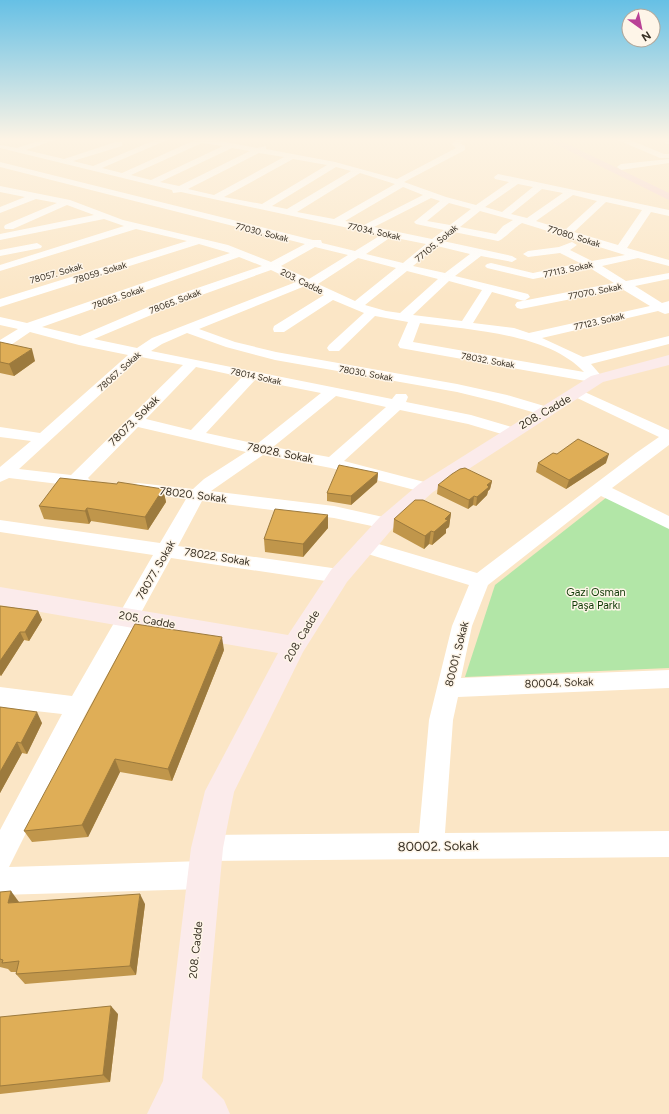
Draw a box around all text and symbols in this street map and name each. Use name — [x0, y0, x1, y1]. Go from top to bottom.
north arrow — [621, 8, 661, 48]
text: N — [639, 28, 653, 44]
street label: 77030. Sokak — [234, 220, 290, 244]
street label: 77034. Sokak — [346, 220, 402, 242]
street label: 77105. Sokak — [412, 222, 460, 264]
street label: 77080. Sokak — [546, 223, 602, 249]
street label: 77113. Sokak — [542, 258, 594, 280]
street label: 78059. Sokak — [72, 259, 128, 285]
street label: 78057. Sokak — [28, 260, 84, 286]
street label: 203. Cadde — [279, 266, 325, 296]
street label: 77070. Sokak — [567, 280, 623, 302]
street label: 78063. Sokak — [91, 283, 146, 311]
street label: 78065. Sokak — [148, 286, 203, 316]
street label: 77123. Sokak — [573, 310, 626, 332]
street label: 78067. Sokak — [95, 348, 143, 393]
street label: 78032. Sokak — [460, 350, 516, 370]
street label: 78030. Sokak — [338, 363, 395, 383]
street label: 78014 Sokak — [230, 365, 283, 387]
street label: 208. Cadde — [517, 392, 573, 432]
street label: 78073. Sokak — [106, 393, 162, 449]
street label: 78028. Sokak — [246, 440, 315, 466]
street label: 78020. Sokak — [159, 484, 228, 506]
street label: 78077. Sokak — [134, 538, 178, 602]
street label: 78022. Sokak — [183, 545, 251, 569]
park label: Gazi Osman Paşa Parkı — [566, 586, 626, 612]
street label: 208. Cadde — [282, 608, 322, 664]
street label: 205. Cadde — [118, 609, 176, 631]
street label: 80001. Sokak — [443, 619, 472, 688]
street label: 80004. Sokak — [524, 675, 594, 691]
street label: 80002. Sokak — [397, 838, 479, 854]
street label: 208. Cadde — [187, 921, 205, 979]

